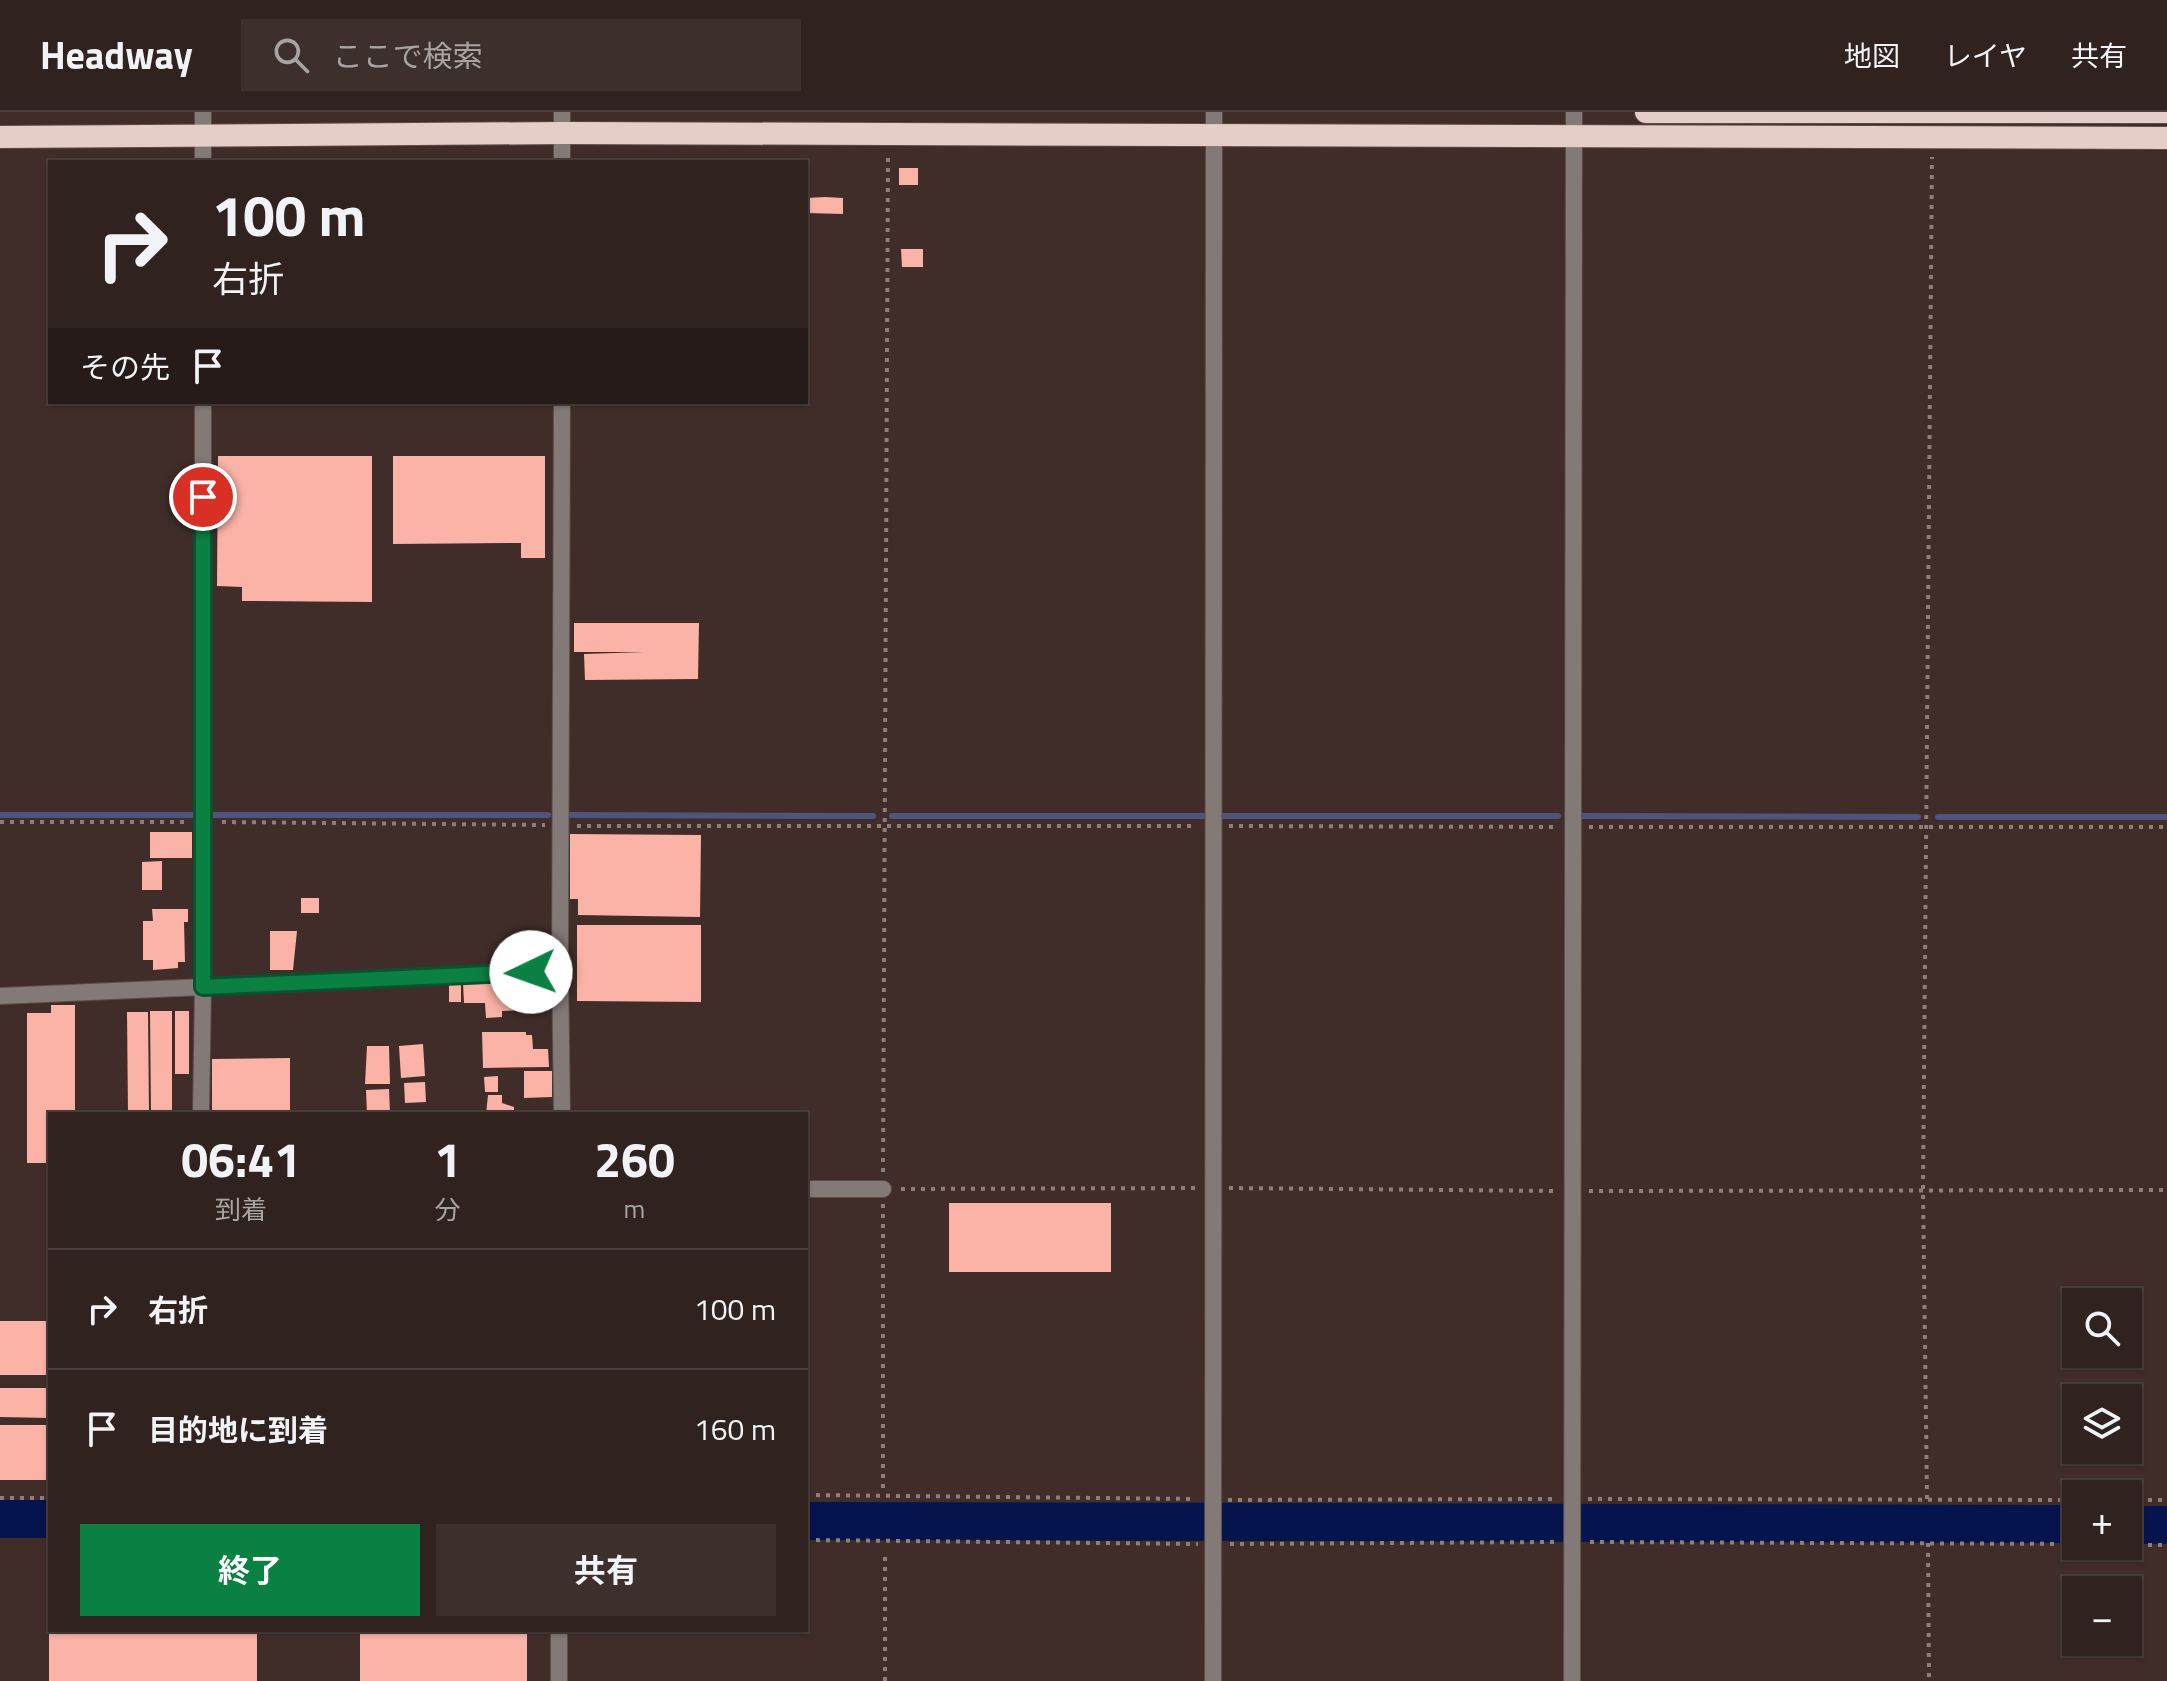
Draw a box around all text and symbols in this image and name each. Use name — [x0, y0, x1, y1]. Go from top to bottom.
search box — [241, 19, 801, 91]
text: Headway — [40, 26, 193, 84]
icon: search — [269, 33, 313, 77]
text: ここで検索 — [333, 33, 483, 79]
text: 地図 — [1844, 34, 1900, 77]
text: レイヤ — [1944, 34, 2027, 77]
text: 共有 — [2071, 34, 2127, 77]
text: 100 m — [212, 173, 365, 258]
icon: right — [80, 192, 184, 296]
text: 右折 — [212, 251, 284, 306]
text: その先 — [80, 344, 170, 390]
icon: arrive — [186, 344, 230, 388]
pin — [169, 463, 237, 531]
icon: arrive — [181, 475, 225, 519]
position arrow — [489, 930, 573, 1014]
text: 06:41 — [181, 1123, 301, 1196]
text: 1 — [434, 1123, 461, 1196]
text: 260 — [594, 1123, 675, 1196]
text: m — [624, 1189, 645, 1228]
text: 到着 — [215, 1190, 267, 1229]
text: 分 — [435, 1190, 461, 1229]
text: 100 m — [694, 1286, 776, 1332]
icon: right — [80, 1287, 124, 1331]
text: 右折 — [148, 1287, 208, 1333]
map controls — [2062, 1288, 2142, 1656]
button: search — [2062, 1288, 2142, 1368]
button: layers — [2062, 1384, 2142, 1464]
text: 160 m — [694, 1406, 776, 1452]
icon: arrive — [80, 1407, 124, 1451]
text: 目的地に到着 — [148, 1407, 328, 1453]
button: + — [2062, 1480, 2142, 1560]
button: 終了 — [80, 1524, 420, 1616]
button: 共有 — [436, 1524, 776, 1616]
button: − — [2062, 1576, 2142, 1656]

